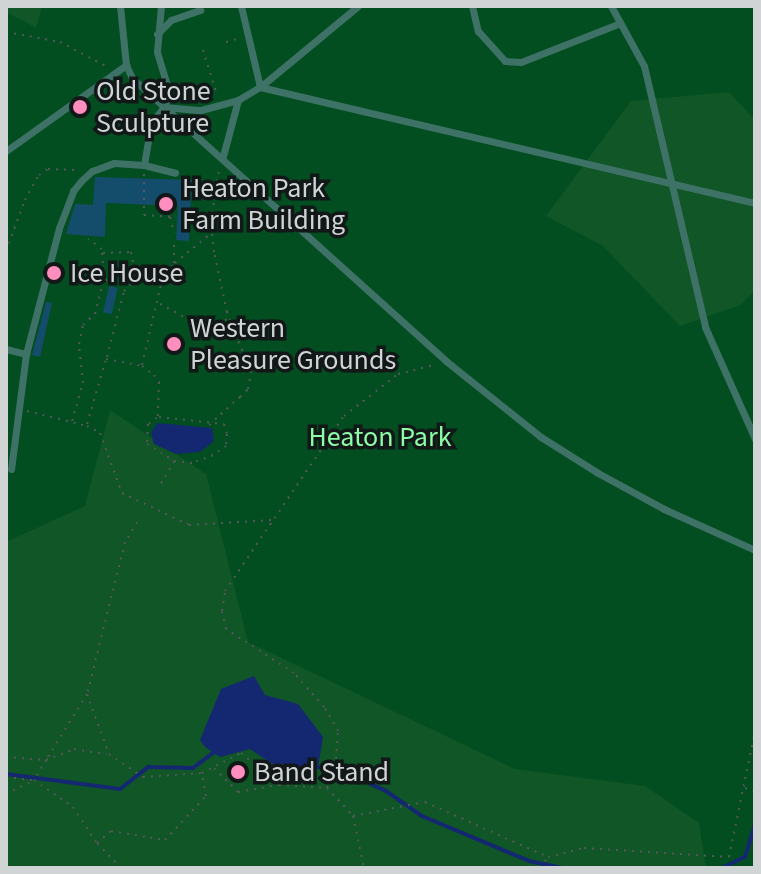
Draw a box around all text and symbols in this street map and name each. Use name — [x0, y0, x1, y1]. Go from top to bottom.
place label: Old Stone Sculpture — [96, 74, 211, 140]
marker: Old Stone Sculpture — [71, 98, 89, 116]
place label: Heaton Park Farm Building — [182, 171, 345, 237]
marker: Heaton Park Farm Building — [157, 195, 175, 213]
place label: Ice House — [70, 256, 183, 290]
marker: Ice House — [45, 264, 63, 282]
place label: Western Pleasure Grounds — [190, 311, 396, 377]
marker: Western Pleasure Grounds — [165, 335, 183, 353]
park label: Heaton Park — [308, 420, 452, 454]
place label: Band Stand — [254, 755, 389, 789]
marker: Band Stand — [229, 763, 247, 781]

